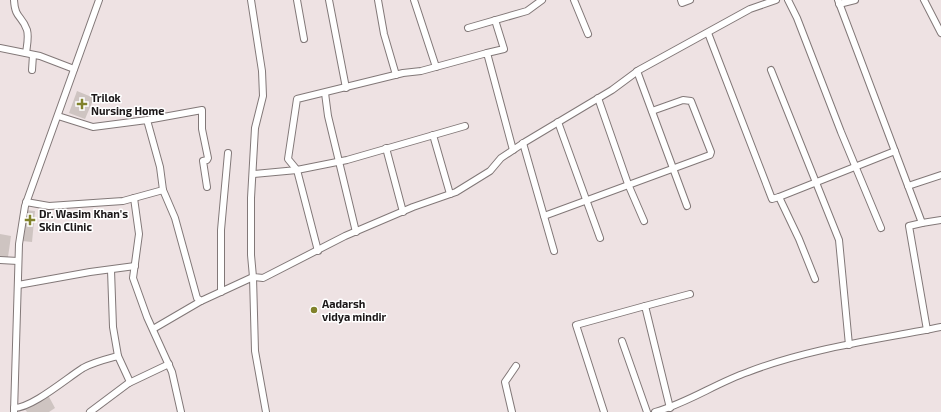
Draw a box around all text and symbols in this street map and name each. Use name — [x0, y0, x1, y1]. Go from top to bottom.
place label: Trilok Nursing Home — [91, 91, 164, 117]
marker: Trilok Nursing Home — [76, 98, 88, 110]
place label: Dr. Wasim Khan's Skin Clinic — [39, 207, 128, 233]
marker: Dr. Wasim Khan's Skin Clinic — [24, 214, 36, 226]
place label: Aadarsh vidya mindir — [322, 297, 387, 324]
marker: Aadarsh vidya mindir — [309, 305, 319, 315]

